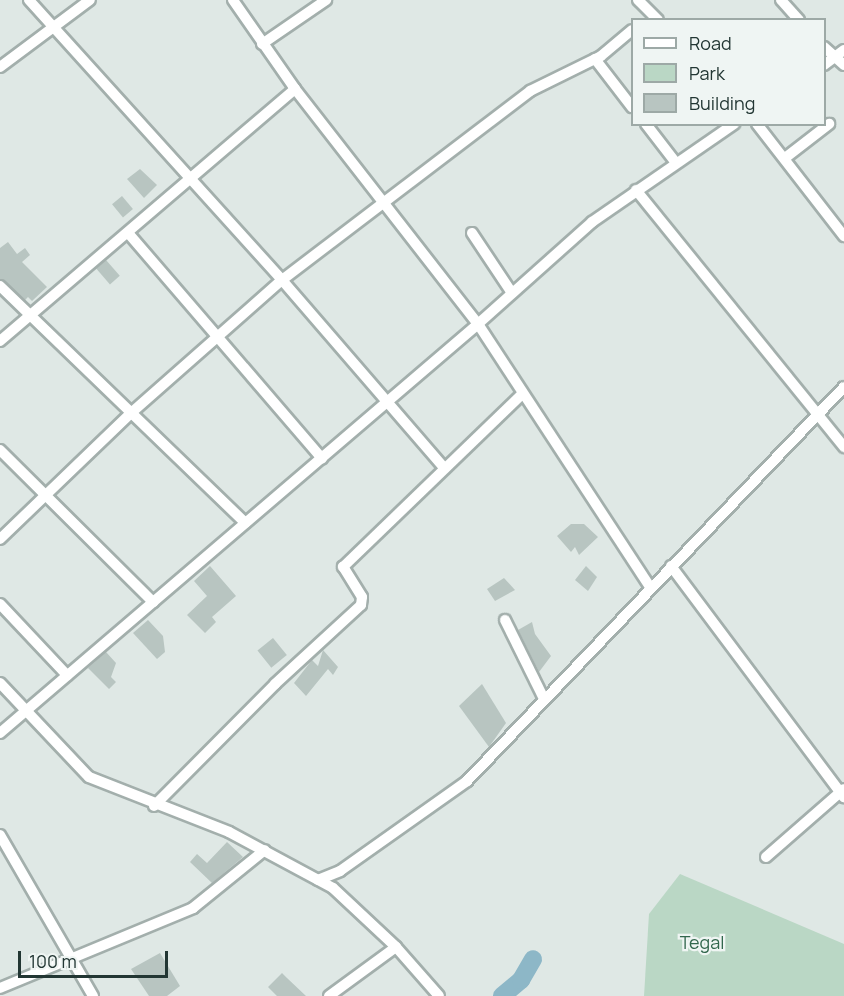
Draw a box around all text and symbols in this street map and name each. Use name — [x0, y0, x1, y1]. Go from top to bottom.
legend — [631, 18, 826, 126]
text: Road — [689, 31, 732, 55]
text: Park — [689, 61, 725, 85]
text: Building — [689, 91, 755, 115]
park label: Tegal — [680, 931, 724, 953]
scale bar — [21, 939, 171, 977]
text: 100 m — [29, 949, 77, 973]

